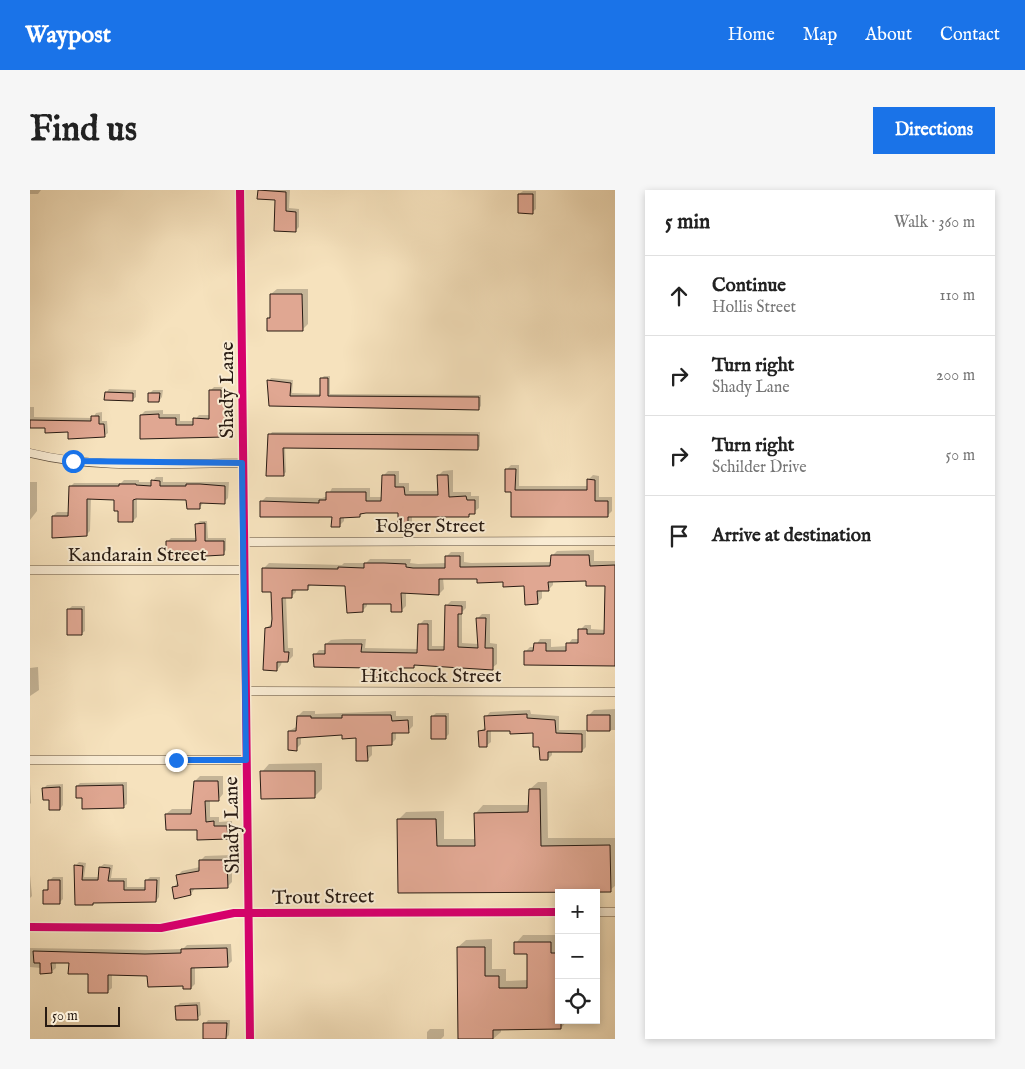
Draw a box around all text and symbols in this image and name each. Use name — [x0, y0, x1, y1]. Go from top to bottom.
text: Waypost — [25, 20, 111, 51]
text: Home — [728, 24, 775, 47]
text: Map — [803, 24, 837, 47]
text: About — [865, 24, 912, 47]
text: Contact — [940, 24, 1000, 47]
button: Directions — [873, 107, 995, 154]
text: Find us — [30, 108, 137, 153]
text: 5 min — [665, 209, 710, 236]
text: Walk · 360 m — [894, 213, 975, 233]
text: Continue — [712, 274, 786, 298]
icon: ahead — [665, 282, 693, 310]
text: 110 m — [939, 286, 975, 306]
text: Hollis Street — [712, 298, 796, 318]
street label: Shady Lane — [215, 341, 240, 439]
text: Turn right — [712, 354, 794, 378]
icon: right — [665, 362, 693, 390]
text: 200 m — [936, 366, 975, 386]
text: Shady Lane — [712, 378, 790, 398]
text: Turn right — [712, 434, 794, 458]
icon: right — [665, 442, 693, 470]
text: 50 m — [946, 446, 975, 466]
route start — [62, 450, 85, 473]
text: Schilder Drive — [712, 458, 807, 478]
street label: Folger Street — [375, 514, 485, 539]
icon: arrive — [665, 522, 693, 550]
text: Arrive at destination — [712, 524, 871, 548]
street label: Kandarain Street — [67, 543, 207, 568]
street label: Hitchcock Street — [360, 664, 502, 689]
route end — [165, 749, 188, 772]
street label: Shady Lane — [219, 776, 246, 874]
street label: Trout Street — [272, 884, 375, 911]
map controls — [555, 889, 600, 1024]
button: + — [555, 889, 600, 934]
button: − — [555, 934, 600, 979]
button: locate — [555, 979, 600, 1024]
scale bar — [45, 1004, 120, 1027]
text: 50 m — [52, 1007, 78, 1025]

